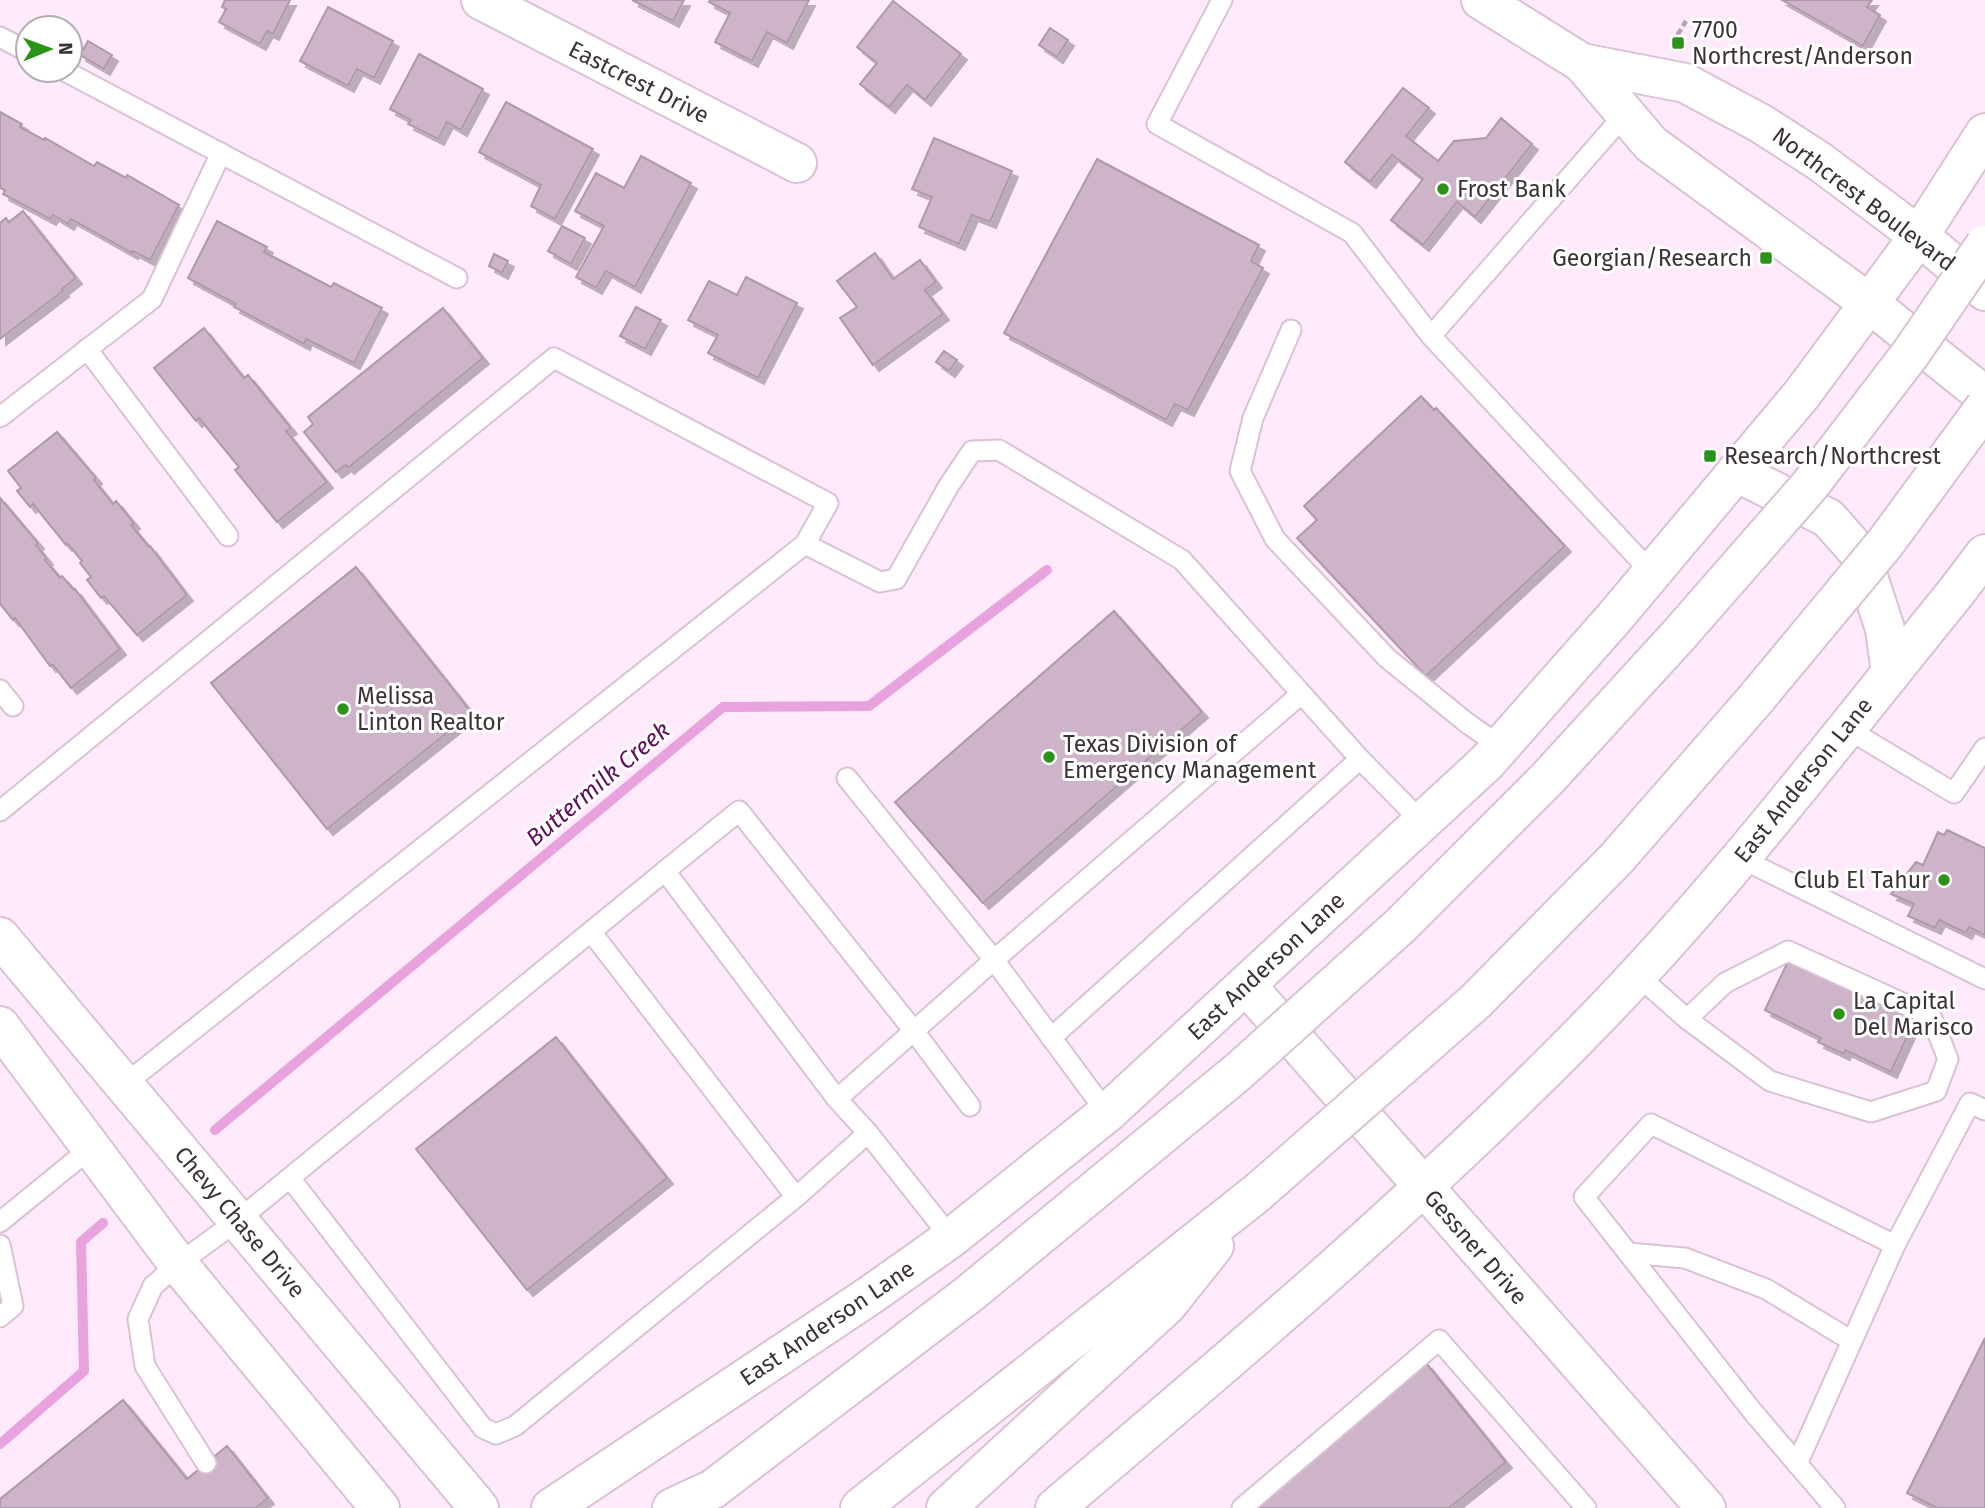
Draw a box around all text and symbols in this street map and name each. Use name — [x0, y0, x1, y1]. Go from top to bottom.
north arrow — [14, 14, 84, 84]
place label: 7700 Northcrest/Anderson — [1692, 16, 1913, 70]
street label: Eastcrest Drive — [564, 35, 714, 129]
marker: 7700 Northcrest/Anderson — [1670, 35, 1686, 51]
text: N — [54, 42, 77, 55]
street label: Northcrest Boulevard — [1767, 121, 1961, 277]
place label: Frost Bank — [1457, 175, 1566, 203]
marker: Frost Bank — [1435, 181, 1451, 197]
place label: Georgian/Research — [1552, 244, 1752, 272]
marker: Georgian/Research — [1758, 250, 1774, 266]
place label: Research/Northcrest — [1724, 442, 1942, 470]
marker: Research/Northcrest — [1702, 448, 1718, 464]
place label: Melissa Linton Realtor — [357, 682, 505, 736]
street label: East Anderson Lane — [1728, 692, 1878, 868]
marker: Melissa Linton Realtor — [335, 701, 351, 717]
water label: Buttermilk Creek — [521, 716, 675, 852]
place label: Texas Division of Emergency Management — [1063, 730, 1317, 784]
marker: Texas Division of Emergency Management — [1041, 749, 1057, 765]
place label: Club El Tahur — [1793, 866, 1930, 894]
marker: Club El Tahur — [1936, 872, 1952, 888]
street label: East Anderson Lane — [1182, 886, 1350, 1046]
place label: La Capital Del Marisco — [1853, 987, 1974, 1041]
marker: La Capital Del Marisco — [1831, 1006, 1847, 1022]
street label: Chevy Chase Drive — [169, 1141, 311, 1303]
street label: Gessner Drive — [1418, 1184, 1534, 1310]
street label: East Anderson Lane — [734, 1254, 920, 1392]

